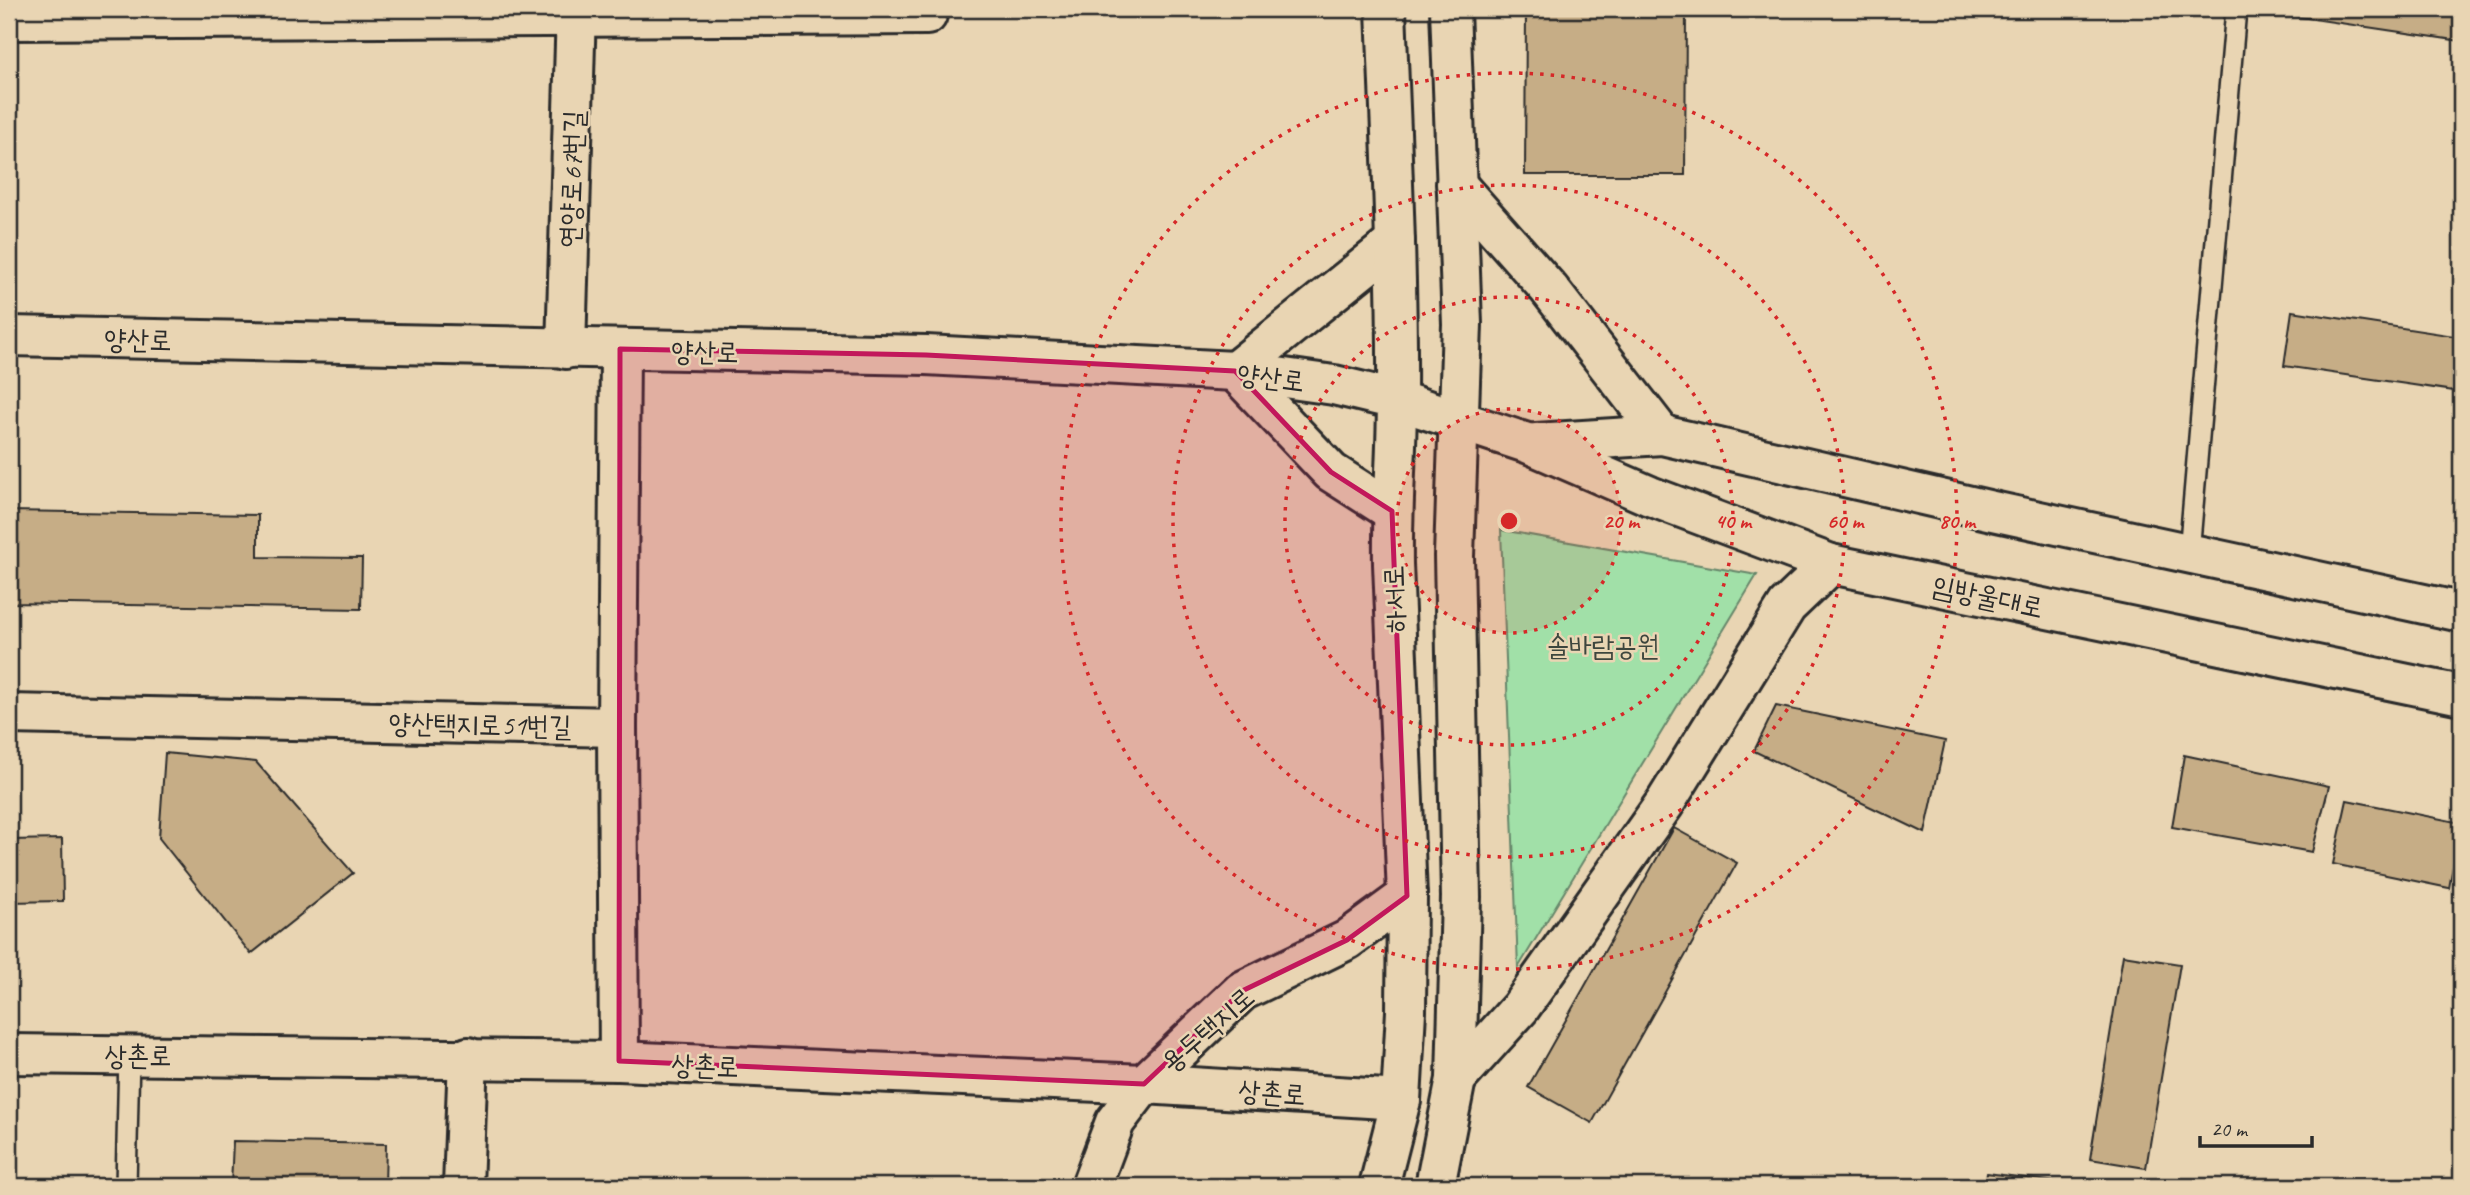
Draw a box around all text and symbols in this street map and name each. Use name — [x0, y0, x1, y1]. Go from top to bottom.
street label: 연양로67번길 — [552, 110, 591, 249]
street label: 양산로 — [104, 321, 172, 358]
street label: 양산로 — [671, 333, 739, 370]
street label: 양산로 — [1235, 356, 1307, 399]
text: 20 m — [1603, 508, 1641, 534]
text: 40 m — [1715, 508, 1753, 534]
text: 60 m — [1827, 508, 1865, 534]
text: 80 m — [1939, 508, 1977, 534]
centre of rings — [1497, 509, 1521, 533]
street label: 하서로 — [1376, 565, 1413, 633]
street label: 임방울대로 — [1929, 568, 2047, 625]
park label: 솔바람공원 — [1547, 628, 1659, 663]
street label: 양산택지로51번길 — [388, 705, 572, 744]
street label: 용두택지로 — [1153, 979, 1261, 1080]
street label: 상촌로 — [104, 1038, 172, 1073]
street label: 상촌로 — [671, 1047, 739, 1084]
street label: 상촌로 — [1237, 1073, 1307, 1112]
scale bar — [2200, 1104, 2312, 1148]
text: 20 m — [2211, 1116, 2249, 1142]

